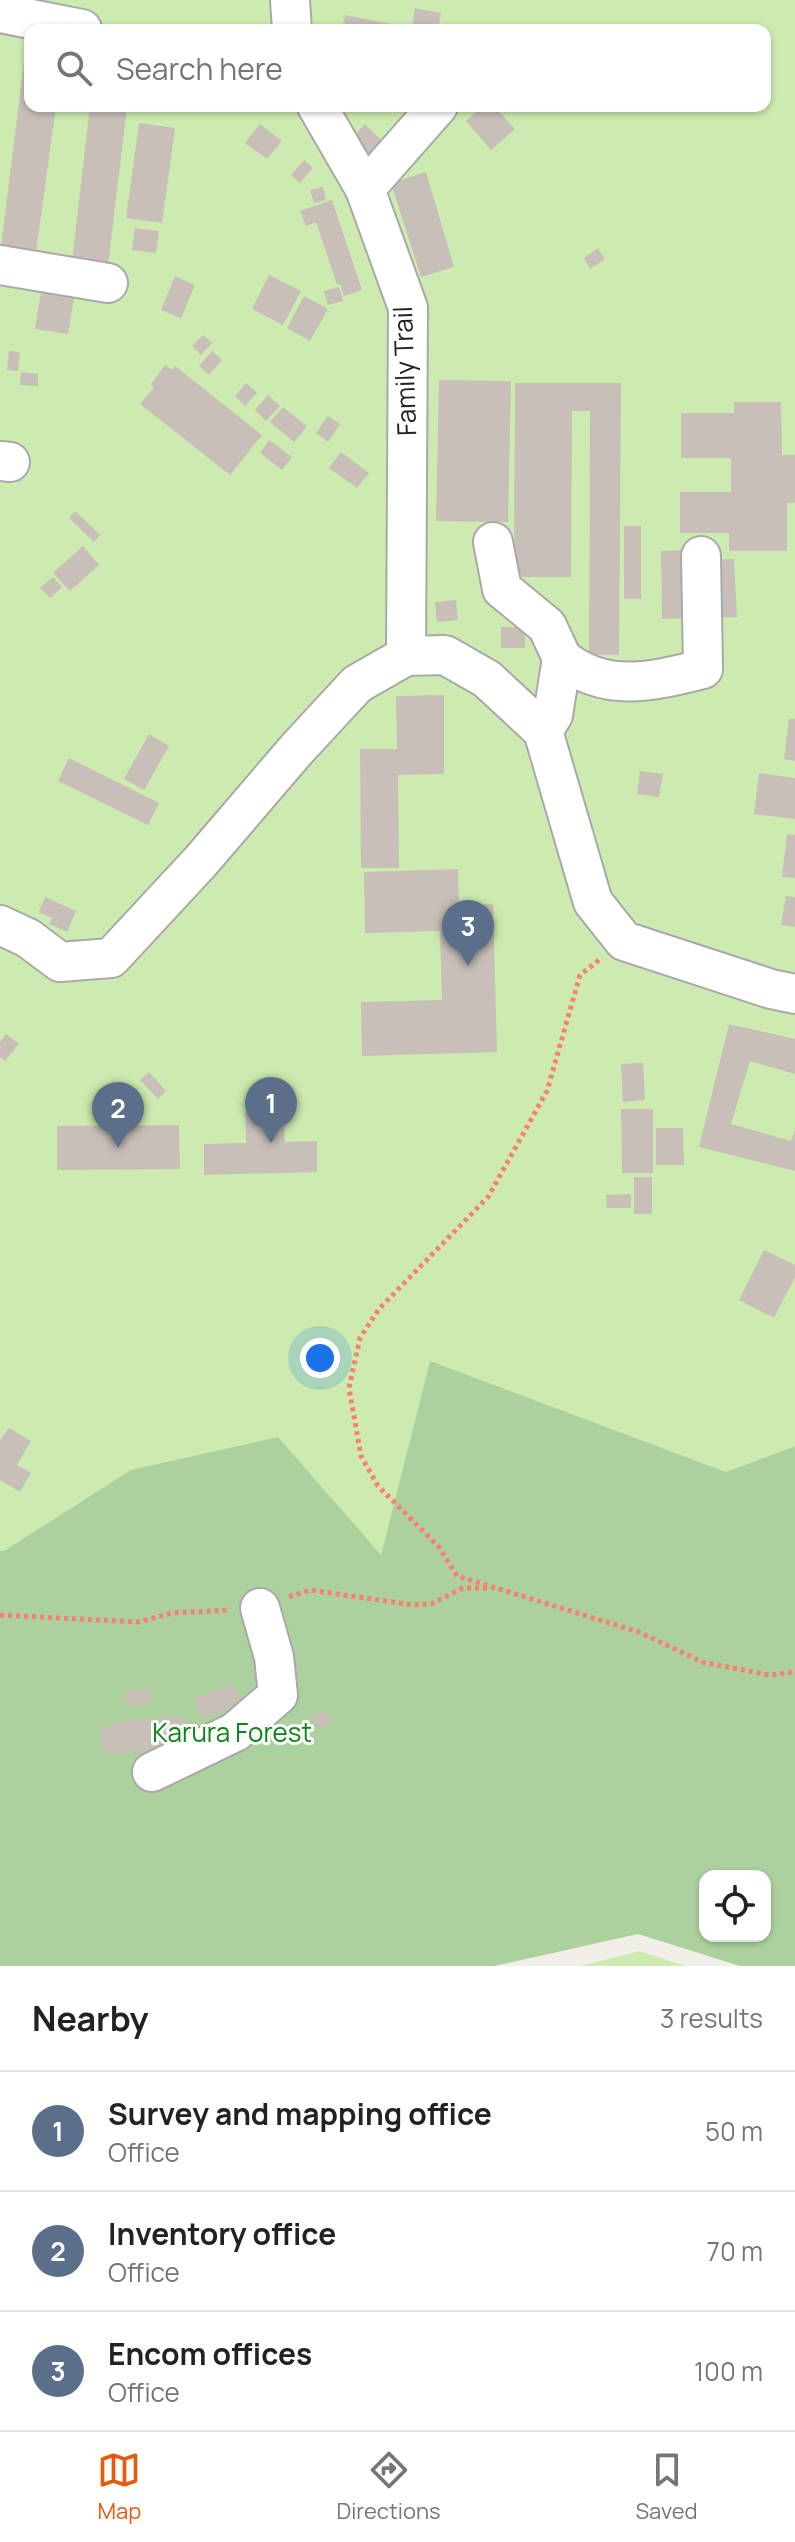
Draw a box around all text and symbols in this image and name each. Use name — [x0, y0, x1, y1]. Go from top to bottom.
search box — [24, 24, 771, 112]
icon: search — [52, 46, 96, 90]
text: Search here — [116, 48, 283, 89]
street label: Family Trail — [384, 306, 424, 437]
pin: 3 — [442, 900, 494, 966]
pin: 1 — [245, 1077, 297, 1143]
pin: 2 — [92, 1082, 144, 1148]
your location — [300, 1338, 340, 1378]
park label: Karura Forest — [152, 1714, 312, 1750]
map controls — [699, 1870, 771, 1942]
button: locate — [699, 1870, 771, 1942]
text: Nearby — [32, 1995, 148, 2041]
text: 3 results — [660, 2000, 763, 2036]
text: Survey and mapping office — [108, 2093, 492, 2134]
text: 1 — [52, 2113, 64, 2149]
text: 50 m — [705, 2113, 763, 2149]
text: Office — [108, 2134, 180, 2170]
text: Inventory office — [108, 2213, 336, 2254]
text: 2 — [50, 2233, 66, 2269]
text: 70 m — [707, 2233, 763, 2269]
text: Office — [108, 2254, 180, 2290]
text: Encom offices — [108, 2333, 312, 2374]
text: 3 — [50, 2353, 66, 2389]
text: 100 m — [694, 2353, 763, 2389]
text: Office — [108, 2374, 180, 2410]
tab: Map — [97, 2448, 141, 2526]
tab: Directions — [336, 2448, 441, 2526]
tab: Saved — [636, 2448, 698, 2526]

